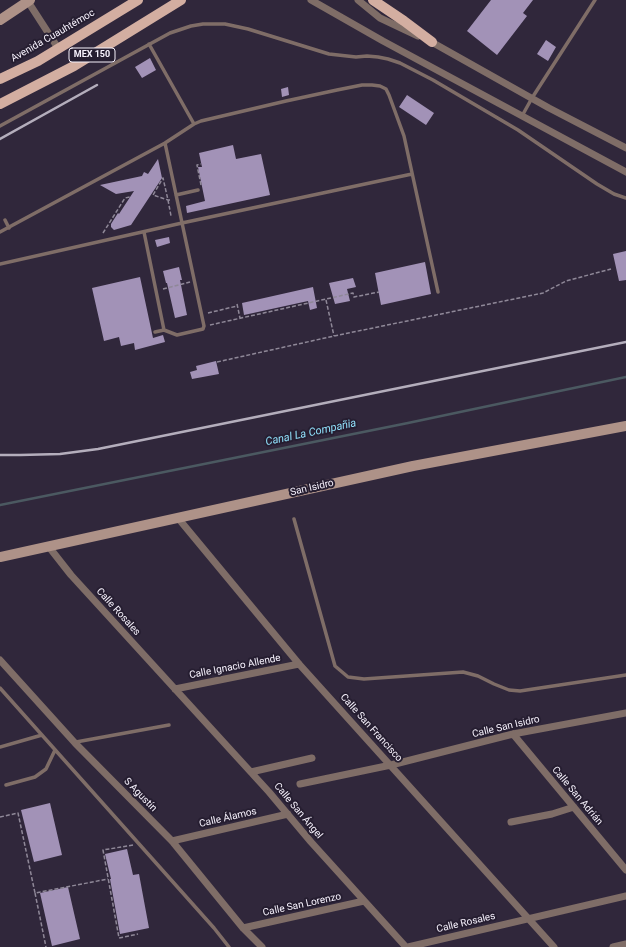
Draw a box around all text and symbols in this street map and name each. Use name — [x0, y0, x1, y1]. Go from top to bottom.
street label: Avenida Cuauhtémoc — [9, 7, 97, 65]
road number: MEX 150 — [69, 48, 115, 62]
water label: Canal La Compañia — [264, 417, 358, 449]
street label: San Isidro — [289, 477, 335, 499]
street label: Calle Rosales — [93, 586, 143, 638]
street label: Calle Ignacio Allende — [188, 652, 282, 682]
street label: Calle San Francisco — [337, 692, 405, 764]
street label: Calle San Isidro — [471, 713, 541, 741]
street label: Calle San Adrián — [549, 764, 605, 828]
street label: S Agustín — [121, 776, 159, 814]
street label: Calle San Ángel — [271, 781, 325, 841]
street label: Calle Álamos — [198, 806, 258, 830]
street label: Calle San Lorenzo — [262, 891, 342, 919]
street label: Calle Rosales — [435, 910, 497, 936]

